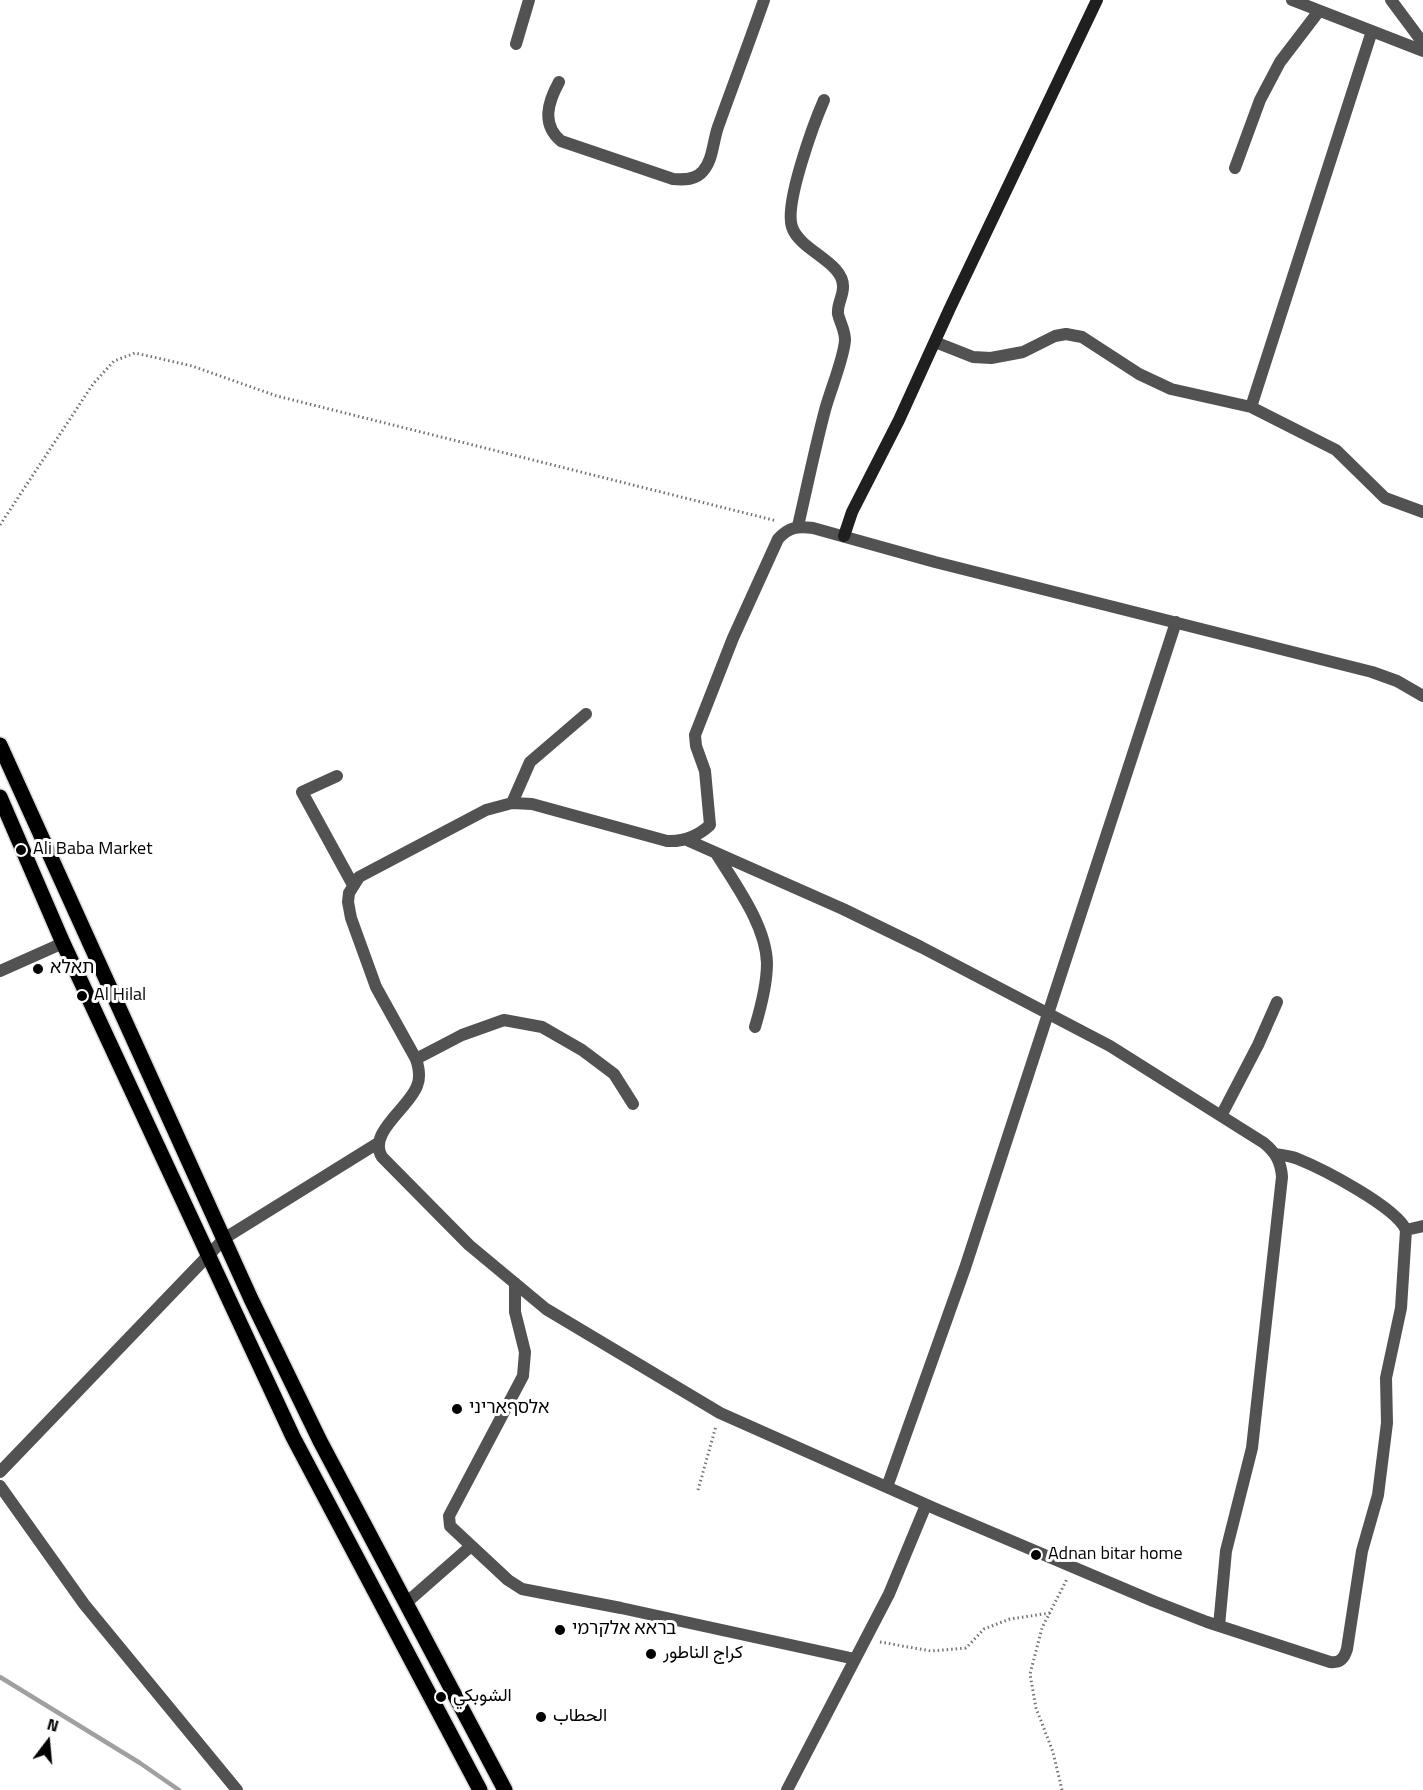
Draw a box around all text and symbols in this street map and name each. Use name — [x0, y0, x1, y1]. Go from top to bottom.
place label: Ali Baba Market — [33, 839, 152, 861]
marker: Ali Baba Market — [14, 843, 28, 857]
place label: תאלא — [50, 958, 94, 980]
marker: תאלא — [31, 962, 45, 976]
place label: Al Hilal — [94, 985, 146, 1007]
marker: Al Hilal — [75, 989, 89, 1003]
place label: אלסףאריני — [469, 1398, 549, 1420]
marker: אלסףאריני — [450, 1402, 464, 1416]
place label: Adnan bitar home — [1048, 1544, 1183, 1566]
marker: Adnan bitar home — [1029, 1548, 1043, 1562]
place label: בראא אלקרמי — [572, 1619, 676, 1641]
marker: בראא אלקרמי — [553, 1623, 567, 1637]
place label: كراج الناطور — [663, 1643, 743, 1665]
marker: كراج الناطور — [644, 1647, 658, 1661]
place label: الشوبكي — [453, 1686, 512, 1708]
marker: الشوبكي — [434, 1690, 448, 1704]
place label: الحطاب — [553, 1706, 607, 1728]
marker: الحطاب — [534, 1710, 548, 1724]
north arrow — [18, 1712, 78, 1772]
text: N — [44, 1712, 62, 1738]

